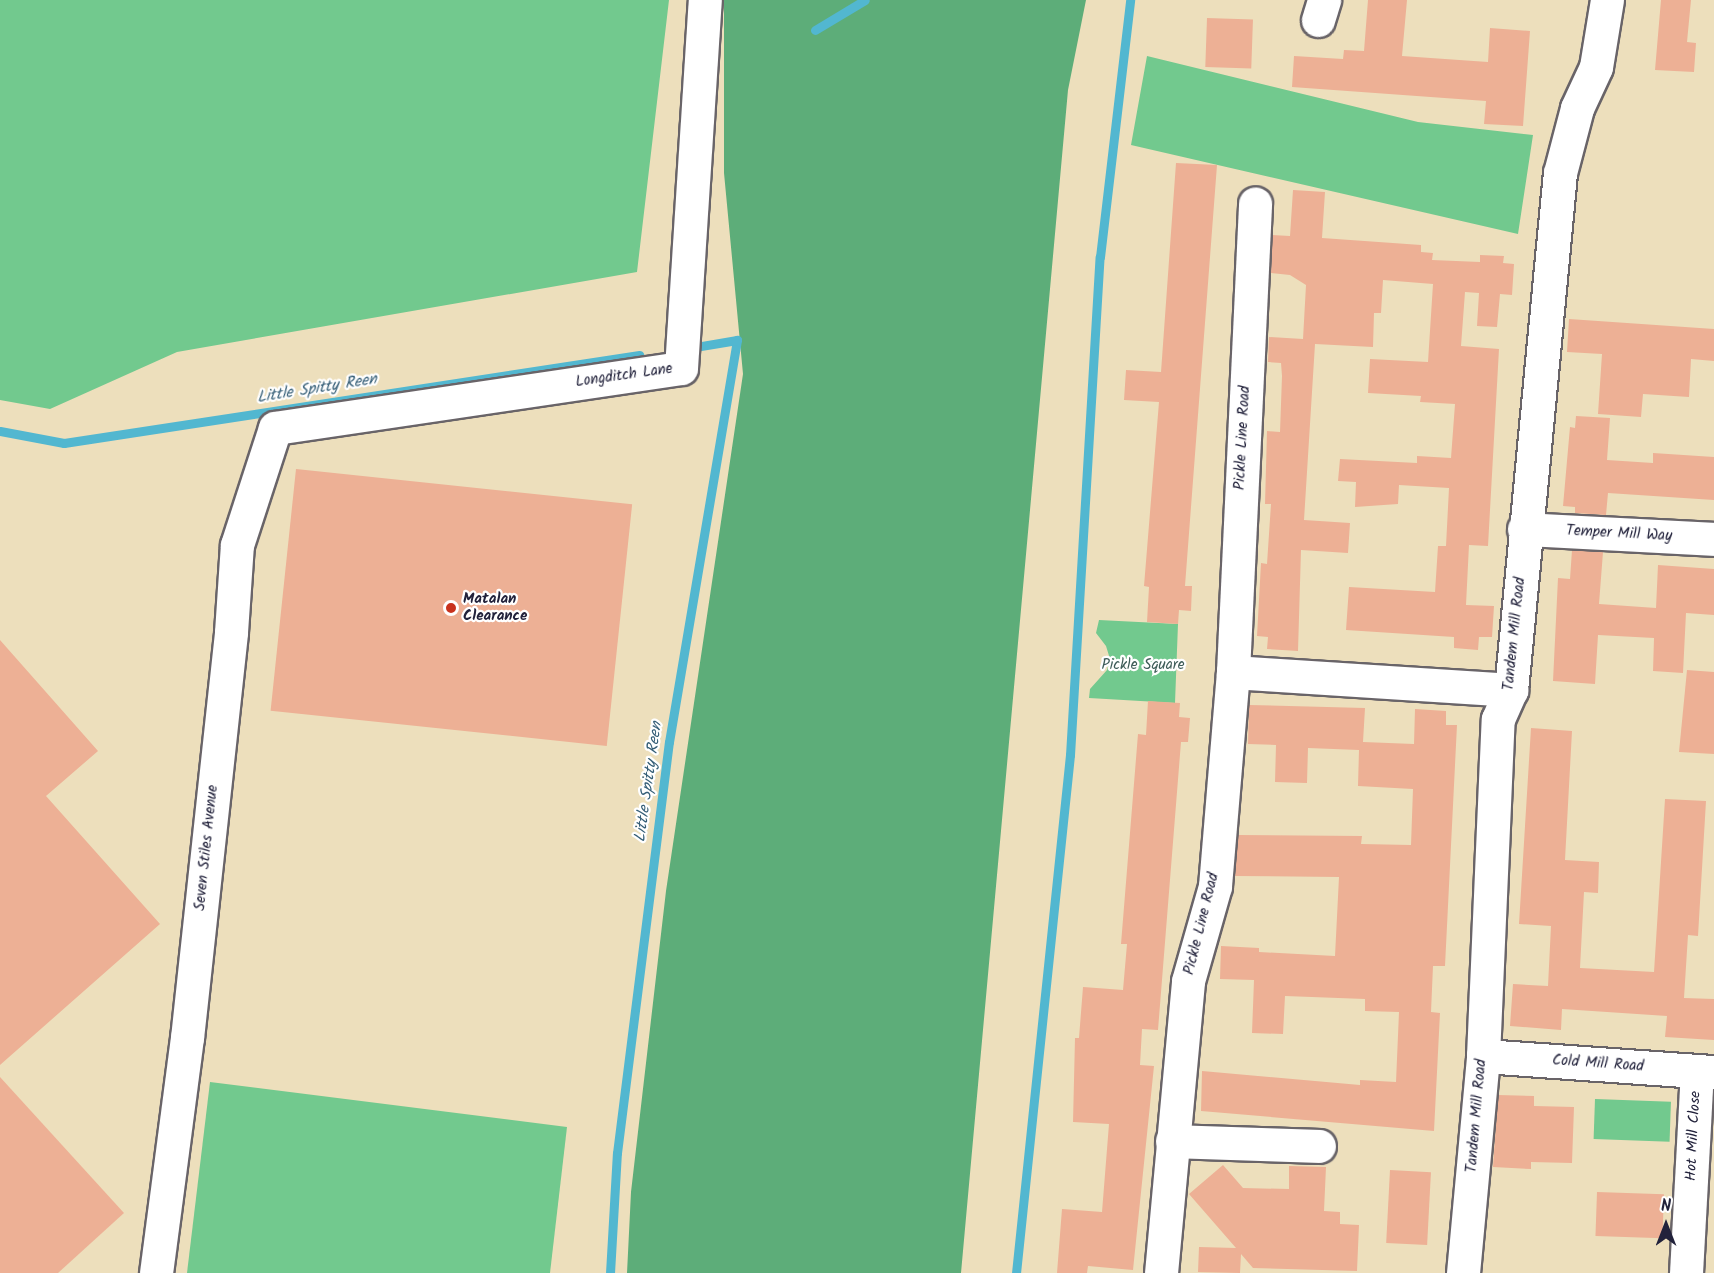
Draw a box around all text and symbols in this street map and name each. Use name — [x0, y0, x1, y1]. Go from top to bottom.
street label: Longditch Lane — [574, 360, 674, 392]
water label: Little Spitty Reen — [256, 370, 378, 408]
street label: Pickle Line Road — [1231, 385, 1255, 491]
street label: Temper Mill Way — [1566, 522, 1672, 546]
street label: Tandem Mill Road — [1500, 576, 1530, 692]
place label: Matalan Clearance — [463, 590, 527, 625]
marker: Matalan Clearance — [444, 601, 458, 615]
park label: Pickle Square — [1102, 657, 1184, 675]
water label: Little Spitty Reen — [631, 721, 667, 843]
street label: Seven Stiles Avenue — [191, 784, 223, 912]
street label: Pickle Line Road — [1181, 871, 1223, 977]
street label: Cold Mill Road — [1552, 1052, 1644, 1076]
street label: Tandem Mill Road — [1463, 1058, 1491, 1174]
street label: Hot Mill Close — [1683, 1091, 1705, 1181]
text: N — [1661, 1194, 1671, 1219]
north arrow — [1636, 1195, 1696, 1255]

